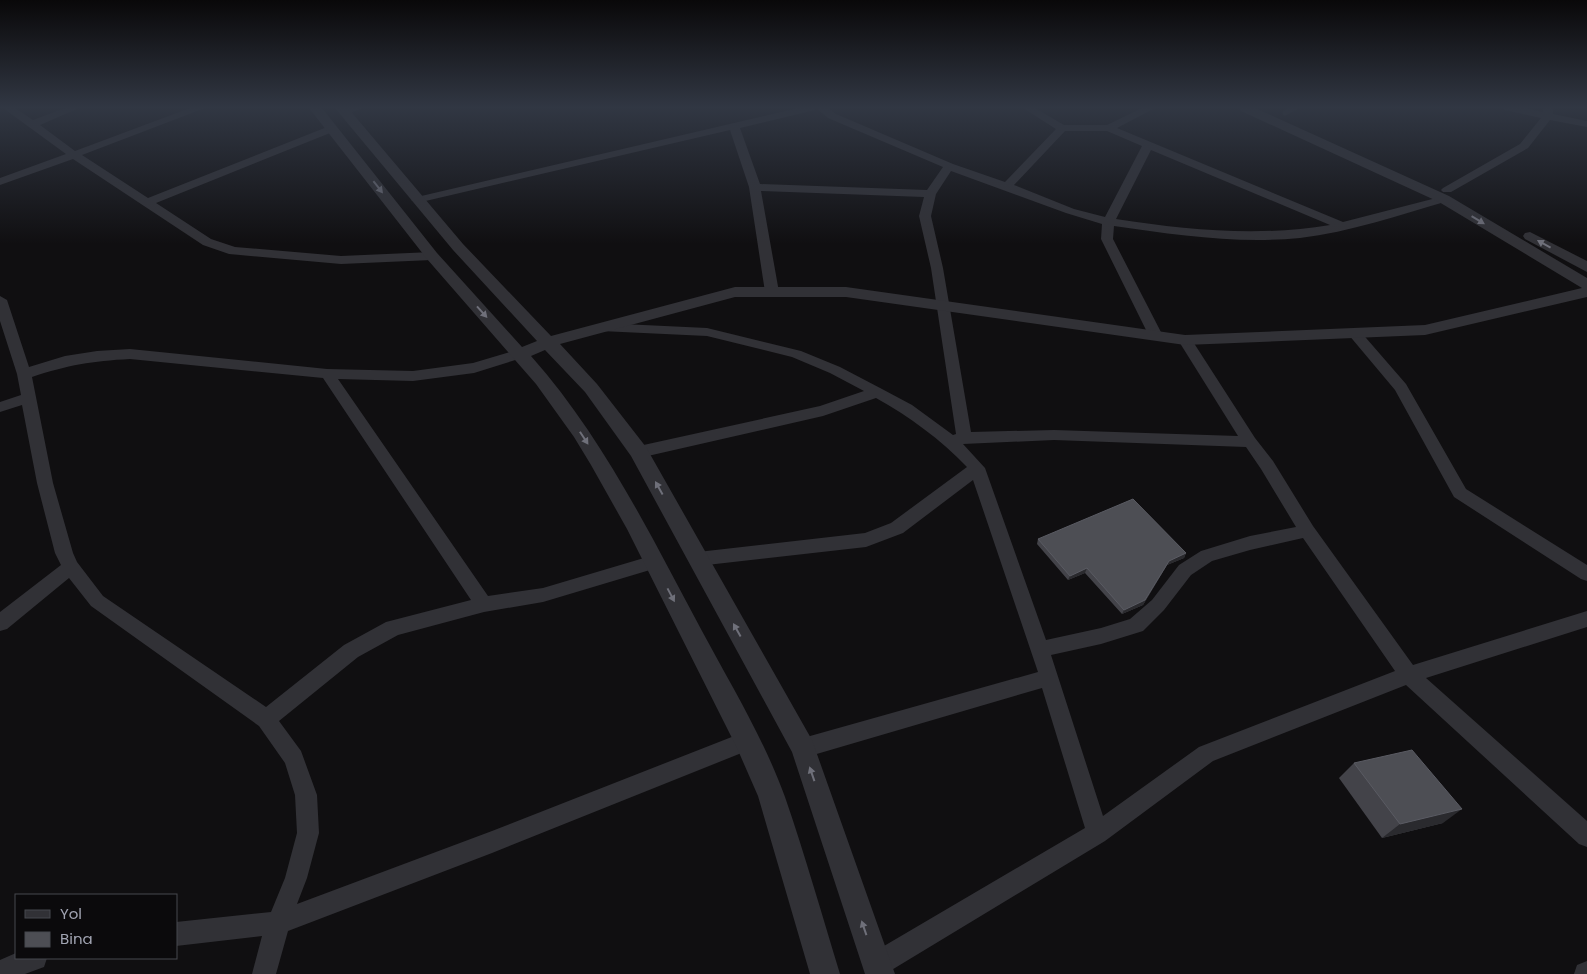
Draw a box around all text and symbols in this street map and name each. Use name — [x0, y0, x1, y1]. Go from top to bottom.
one-way arrow — [372, 181, 383, 194]
one-way arrow — [1472, 216, 1485, 225]
one-way arrow — [1538, 239, 1551, 248]
one-way arrow — [476, 306, 487, 318]
one-way arrow — [579, 431, 589, 445]
one-way arrow — [655, 481, 663, 495]
one-way arrow — [667, 588, 675, 603]
one-way arrow — [733, 623, 742, 637]
one-way arrow — [808, 766, 816, 781]
legend — [15, 894, 178, 959]
text: Yol — [60, 903, 82, 924]
one-way arrow — [859, 920, 867, 935]
text: Bina — [60, 928, 93, 949]

